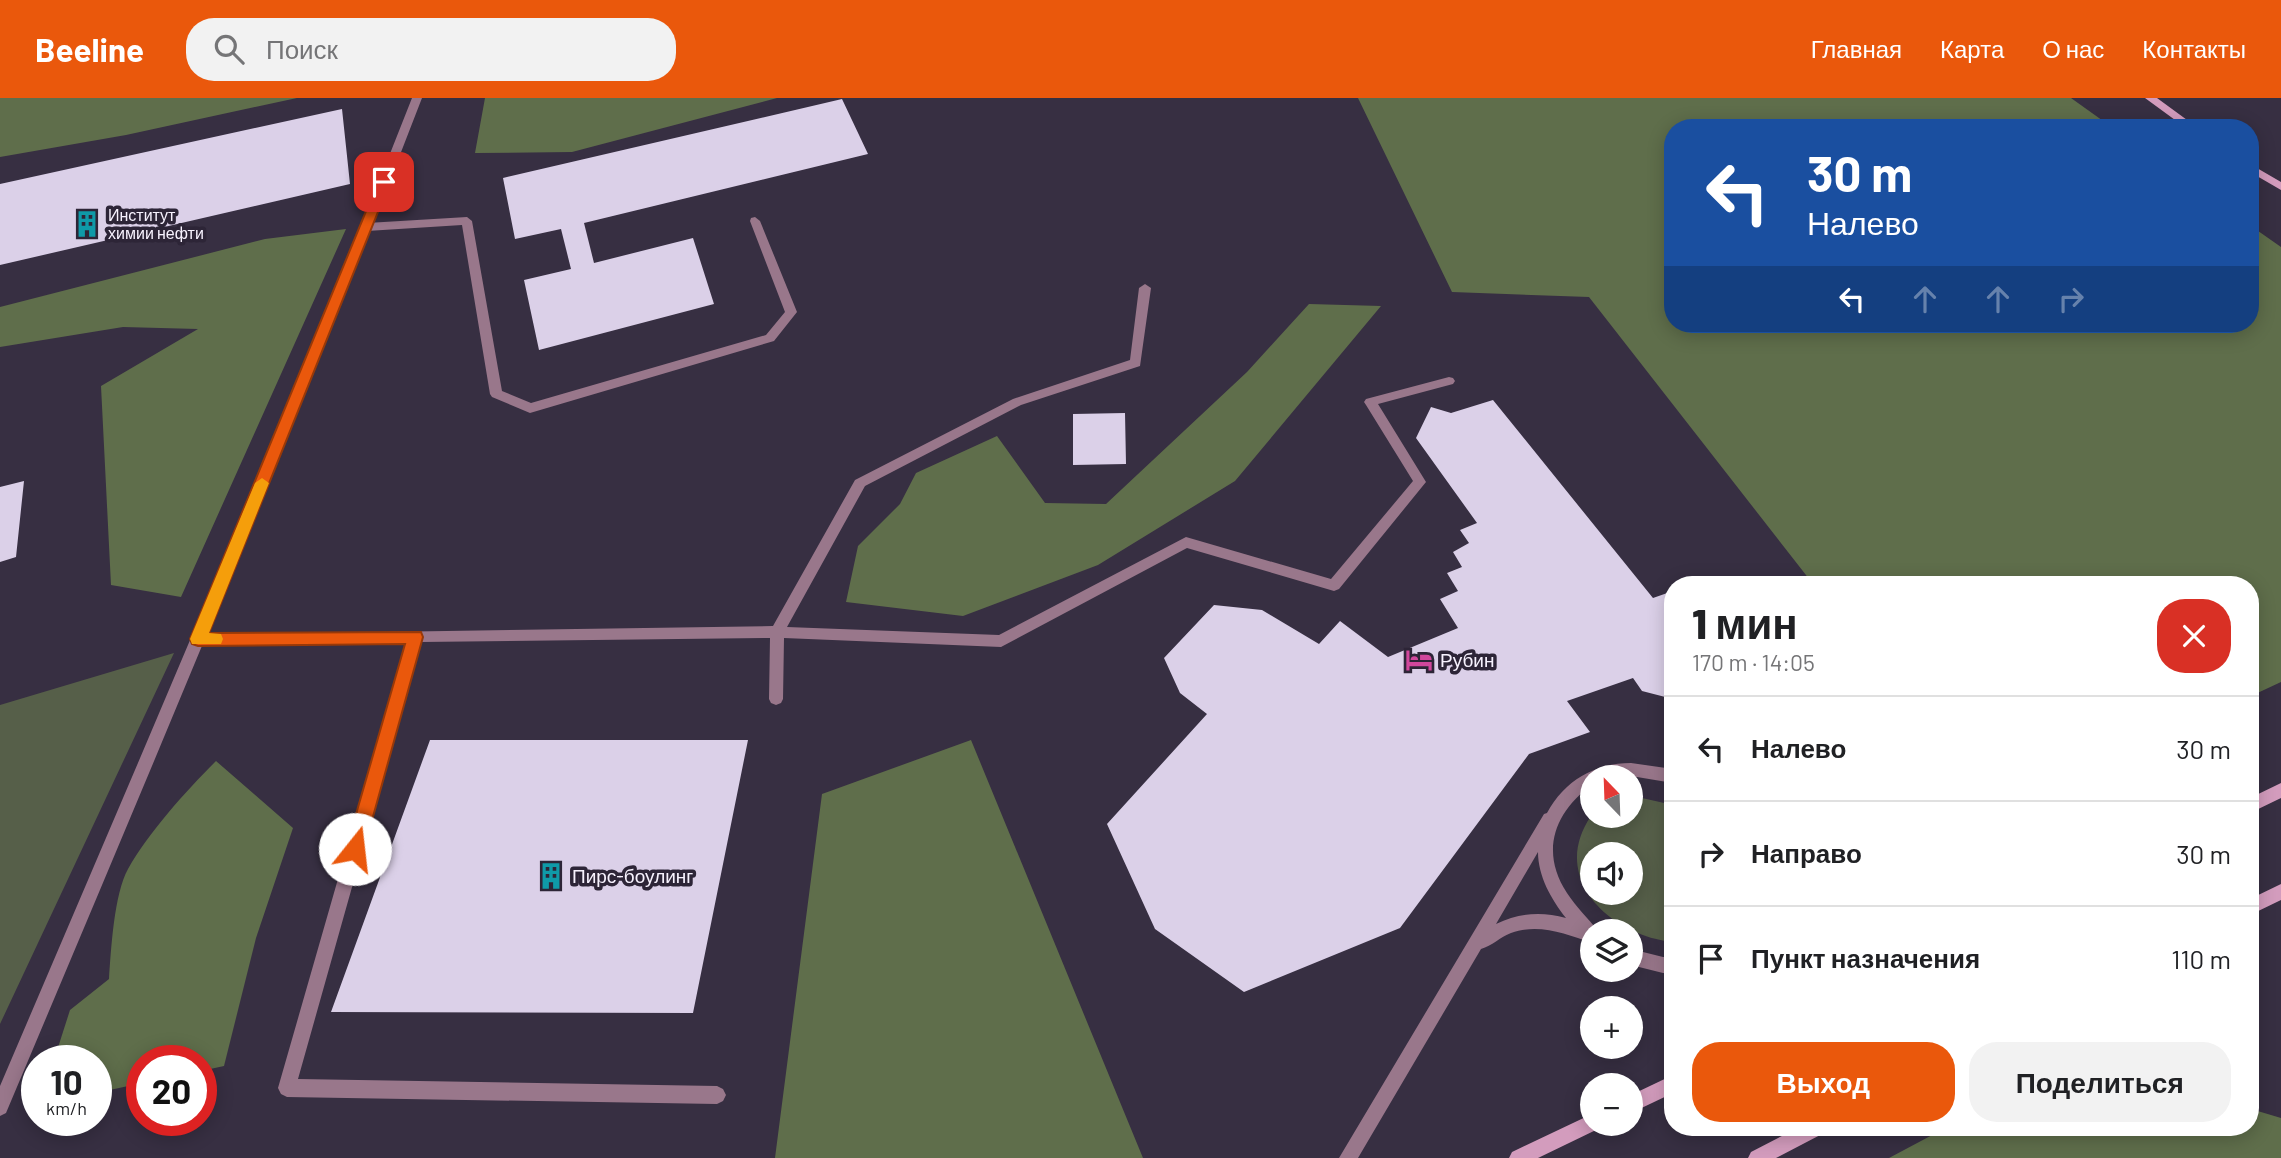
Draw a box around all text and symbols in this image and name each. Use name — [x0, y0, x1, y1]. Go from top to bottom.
search box — [186, 18, 676, 81]
text: Beeline — [35, 29, 144, 69]
icon: search — [210, 30, 248, 68]
text: Поиск — [266, 33, 338, 64]
text: Главная — [1811, 34, 1902, 63]
text: Карта — [1940, 34, 2004, 63]
text: О нас — [2042, 34, 2104, 63]
text: Контакты — [2142, 34, 2246, 63]
text: 30 m — [1807, 143, 1912, 202]
icon: left — [1692, 147, 1783, 238]
pin — [354, 152, 414, 212]
icon: arrive — [365, 163, 403, 201]
text: Налево — [1807, 203, 1919, 241]
place label: Институт химии нефти — [108, 205, 204, 242]
building icon: Институт химии нефти — [72, 209, 102, 239]
icon: left — [1833, 280, 1871, 318]
icon: ahead — [1906, 280, 1944, 318]
icon: ahead — [1979, 280, 2017, 318]
icon: right — [2052, 280, 2090, 318]
text: 1 мин — [1692, 597, 1798, 647]
button: close — [2157, 599, 2231, 673]
hotel icon: Рубин — [1404, 645, 1434, 675]
place label: Рубин — [1440, 648, 1494, 671]
text: 170 m · 14:05 — [1692, 648, 1815, 676]
icon: left — [1692, 730, 1730, 768]
text: Налево — [1751, 732, 1846, 763]
text: 30 m — [2176, 733, 2231, 764]
north arrow — [1580, 765, 1643, 828]
map controls — [1580, 765, 1643, 1136]
position arrow — [318, 812, 392, 886]
icon: right — [1692, 835, 1730, 873]
text: Направо — [1751, 837, 1862, 868]
text: 30 m — [2176, 838, 2231, 869]
button: sound — [1580, 842, 1643, 905]
building icon: Пирс-боулинг — [536, 861, 566, 891]
place label: Пирс-боулинг — [572, 864, 693, 887]
button: layers — [1580, 919, 1643, 982]
icon: arrive — [1692, 940, 1730, 978]
text: Пункт назначения — [1751, 942, 1980, 973]
text: 110 m — [2171, 943, 2231, 974]
button: + — [1580, 996, 1643, 1059]
button: Выход — [1692, 1042, 1955, 1122]
button: Поделиться — [1969, 1042, 2231, 1122]
speed limit sign: 20 — [126, 1045, 217, 1136]
text: 10 — [50, 1060, 83, 1102]
button: − — [1580, 1073, 1643, 1136]
text: km/h — [46, 1097, 87, 1119]

